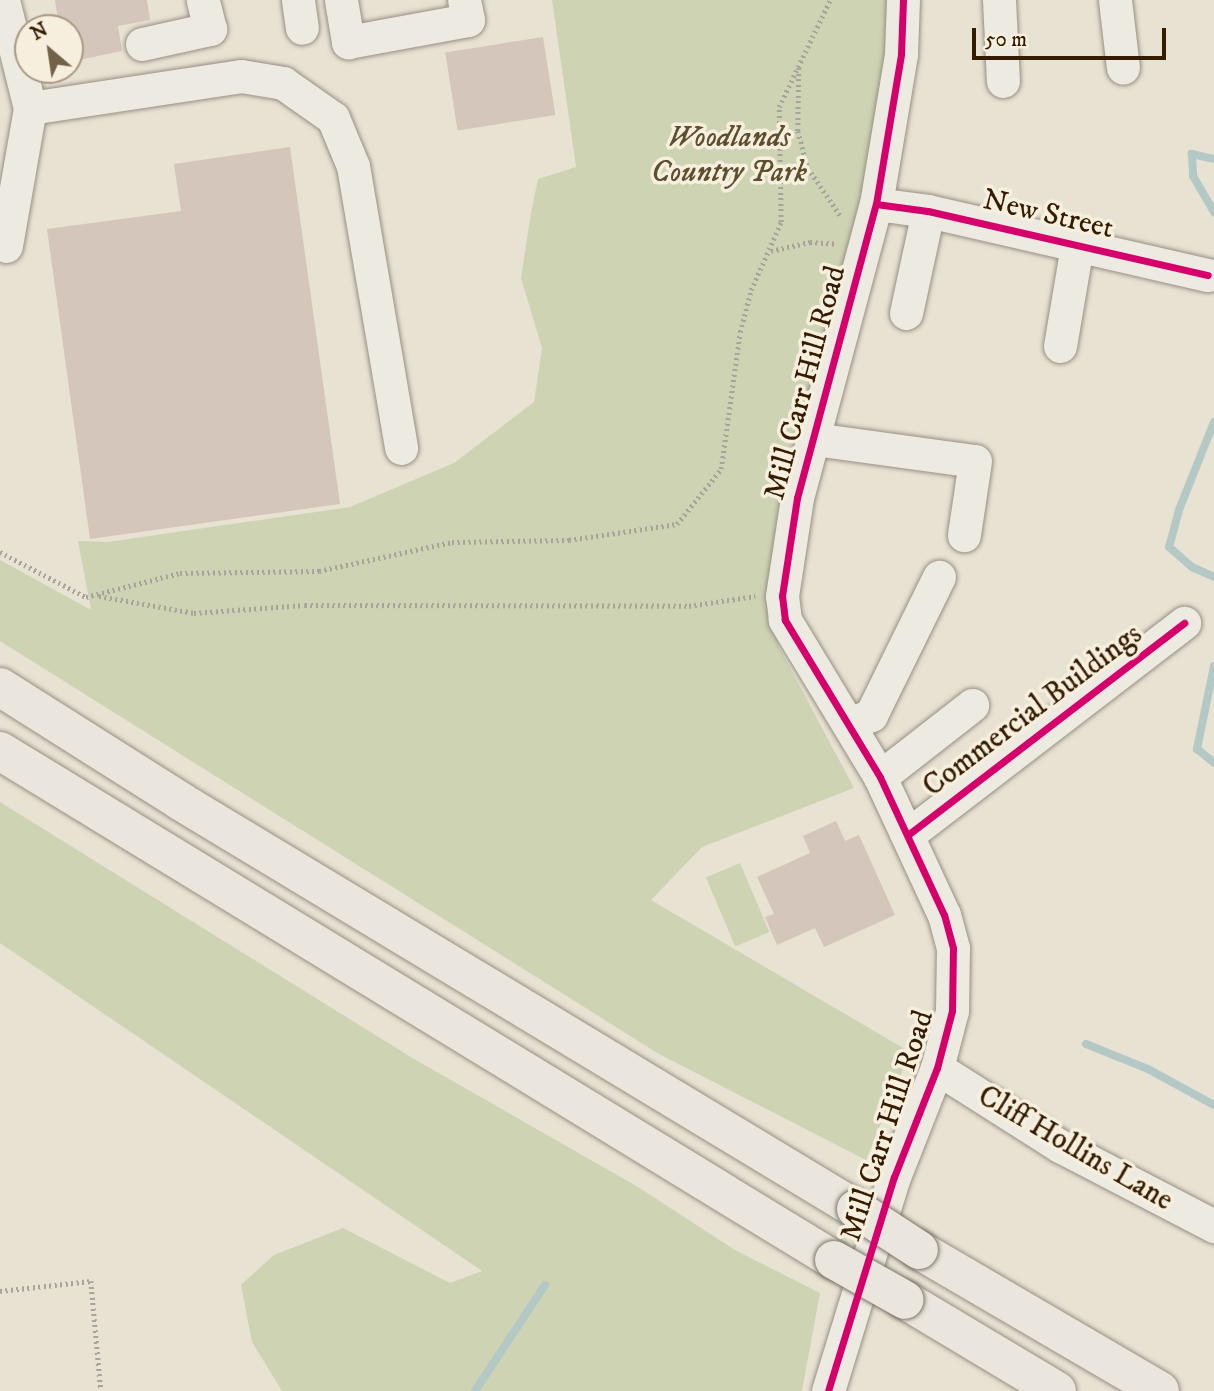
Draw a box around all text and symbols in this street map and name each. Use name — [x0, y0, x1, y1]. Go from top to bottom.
north arrow — [14, 14, 84, 84]
scale bar — [976, 14, 1170, 58]
text: N — [27, 18, 52, 46]
text: 50 m — [985, 27, 1027, 53]
park label: Woodlands Country Park — [651, 120, 807, 190]
street label: New Street — [979, 183, 1117, 247]
street label: Mill Carr Hill Road — [757, 262, 855, 504]
street label: Commercial Buildings — [916, 617, 1150, 805]
street label: Mill Carr Hill Road — [834, 1006, 942, 1246]
street label: Cliff Hollins Lane — [971, 1079, 1179, 1219]

